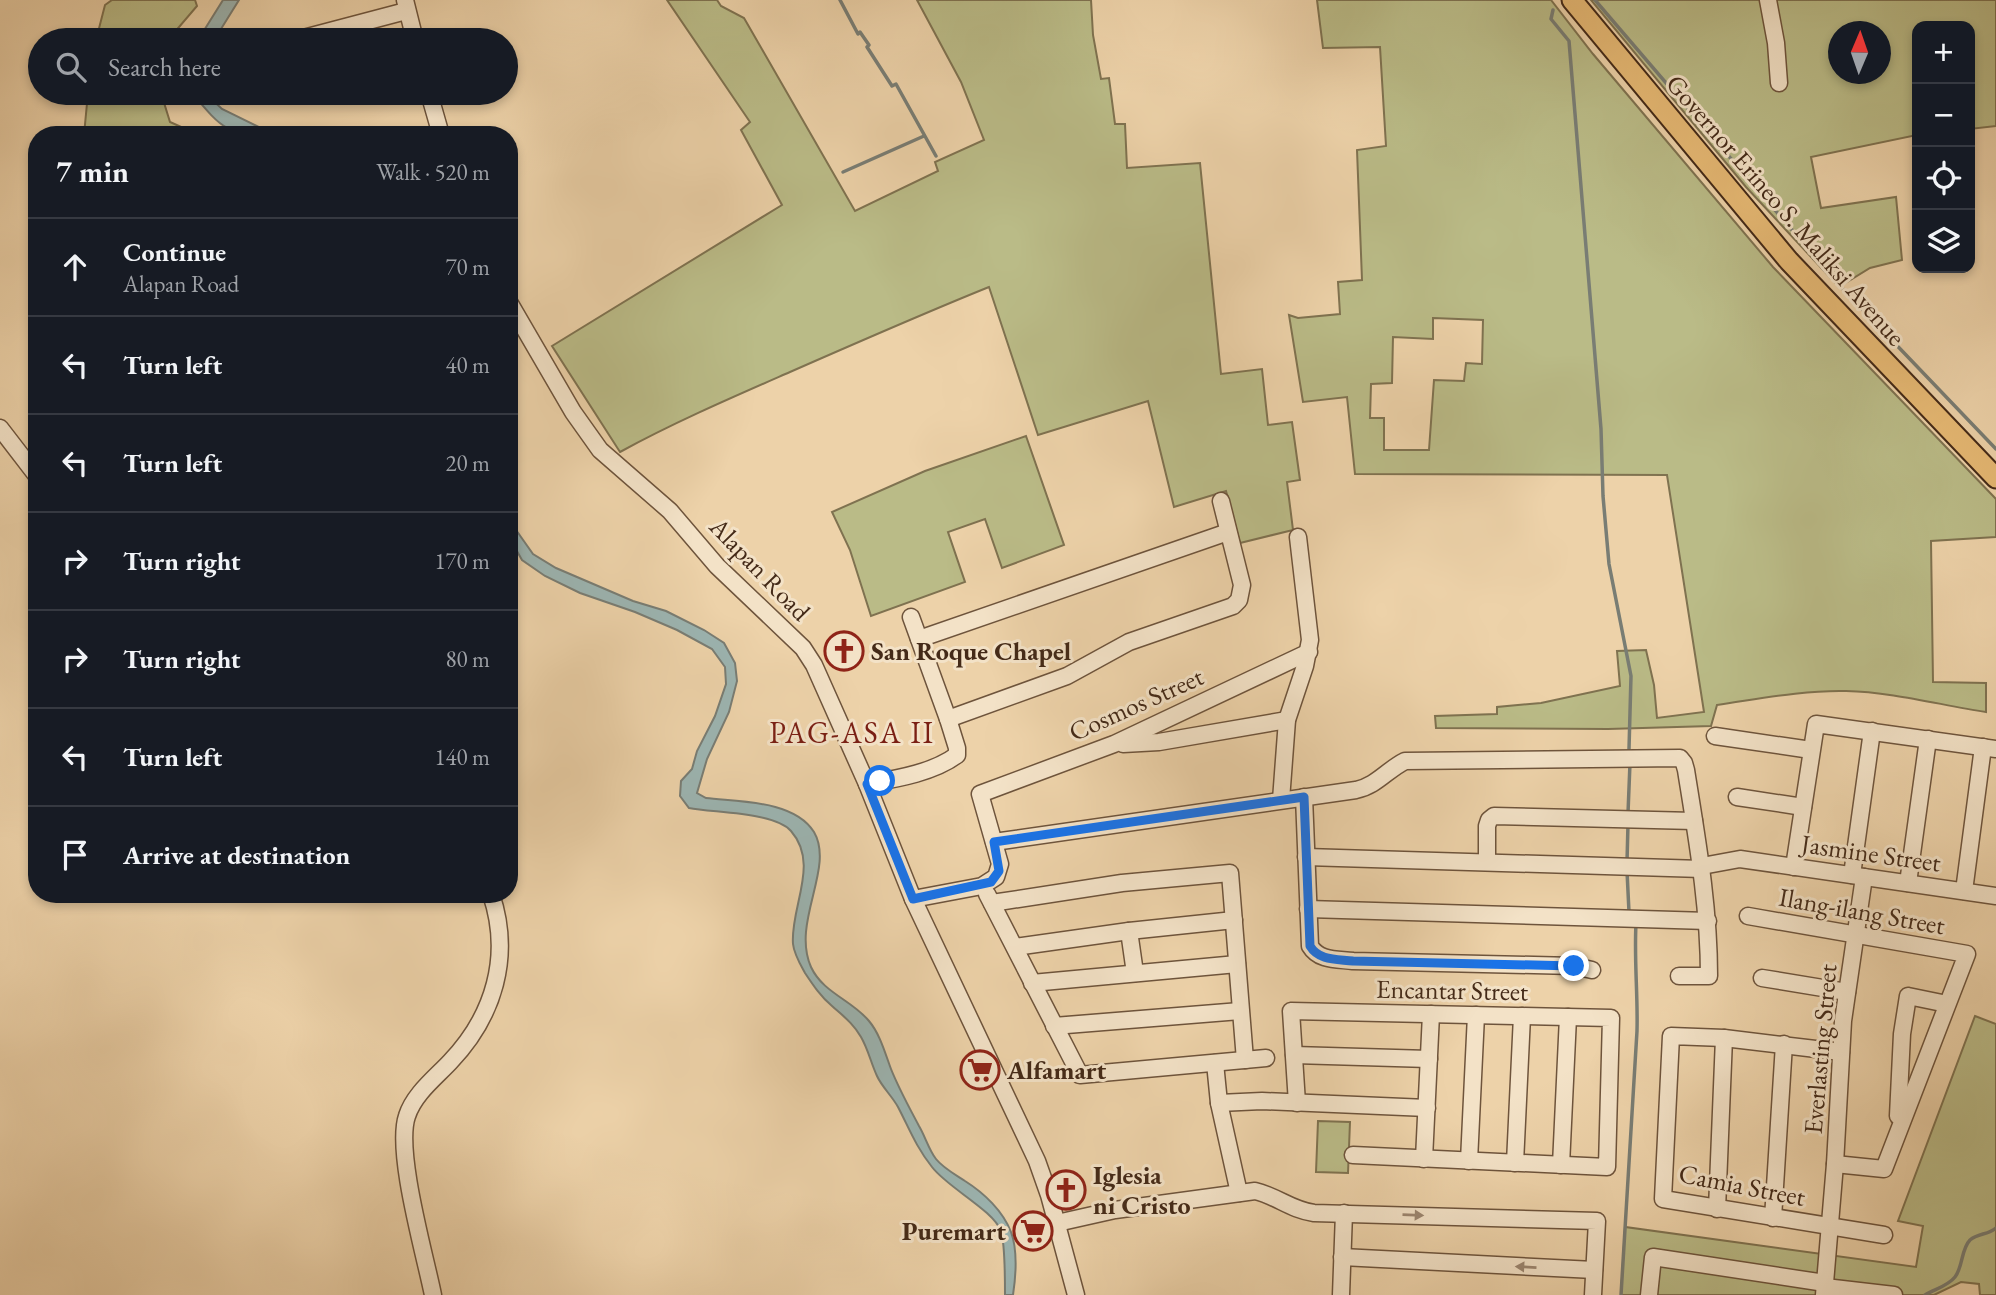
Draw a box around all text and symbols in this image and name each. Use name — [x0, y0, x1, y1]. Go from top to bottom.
north arrow — [1828, 21, 1891, 84]
map controls — [1912, 21, 1975, 273]
button: + — [1912, 21, 1975, 84]
search box — [28, 28, 518, 105]
icon: search — [52, 48, 90, 86]
text: Search here — [108, 50, 221, 84]
street label: Governor Erineo S. Maliksi Avenue — [1659, 67, 1913, 353]
button: − — [1912, 84, 1975, 147]
button: locate — [1912, 147, 1975, 210]
text: 7 min — [56, 152, 129, 191]
text: Walk · 520 m — [376, 157, 490, 187]
button: layers — [1912, 210, 1975, 273]
text: Continue — [123, 235, 226, 269]
icon: ahead — [56, 248, 94, 286]
text: 70 m — [445, 252, 490, 282]
text: Alapan Road — [123, 269, 239, 299]
icon: left — [56, 346, 94, 384]
text: Turn left — [123, 348, 222, 382]
text: 40 m — [445, 350, 490, 380]
icon: left — [56, 444, 94, 482]
text: Turn left — [123, 446, 222, 480]
text: 20 m — [445, 448, 490, 478]
street label: Alapan Road — [701, 509, 818, 629]
icon: right — [56, 542, 94, 580]
text: Turn right — [123, 544, 241, 578]
text: 170 m — [434, 546, 490, 576]
church icon: San Roque Chapel — [823, 630, 865, 672]
place label: San Roque Chapel — [871, 634, 1071, 668]
icon: right — [56, 640, 94, 678]
text: Turn right — [123, 642, 241, 676]
text: 80 m — [445, 644, 490, 674]
street label: Cosmos Street — [1064, 659, 1208, 749]
district label: PAG-ASA II — [769, 713, 935, 752]
icon: left — [56, 738, 94, 776]
text: Turn left — [123, 740, 222, 774]
text: 140 m — [434, 742, 490, 772]
route start — [864, 765, 895, 796]
street label: Jasmine Street — [1797, 826, 1943, 880]
icon: arrive — [56, 836, 94, 874]
text: Arrive at destination — [123, 838, 350, 872]
street label: Ilang-ilang Street — [1776, 880, 1948, 942]
route end — [1558, 950, 1589, 981]
street label: Everlasting Street — [1796, 963, 1844, 1135]
street label: Encantar Street — [1376, 972, 1528, 1008]
supermarket icon: Alfamart — [959, 1049, 1001, 1091]
place label: Alfamart — [1006, 1053, 1107, 1087]
street label: Camia Street — [1676, 1156, 1808, 1214]
place label: Iglesia ni Cristo — [1093, 1158, 1191, 1222]
church icon: Iglesia ni Cristo — [1045, 1169, 1087, 1211]
one-way arrow — [1402, 1209, 1424, 1221]
supermarket icon: Puremart — [1012, 1210, 1054, 1252]
place label: Puremart — [902, 1214, 1006, 1248]
one-way arrow — [1515, 1261, 1537, 1272]

